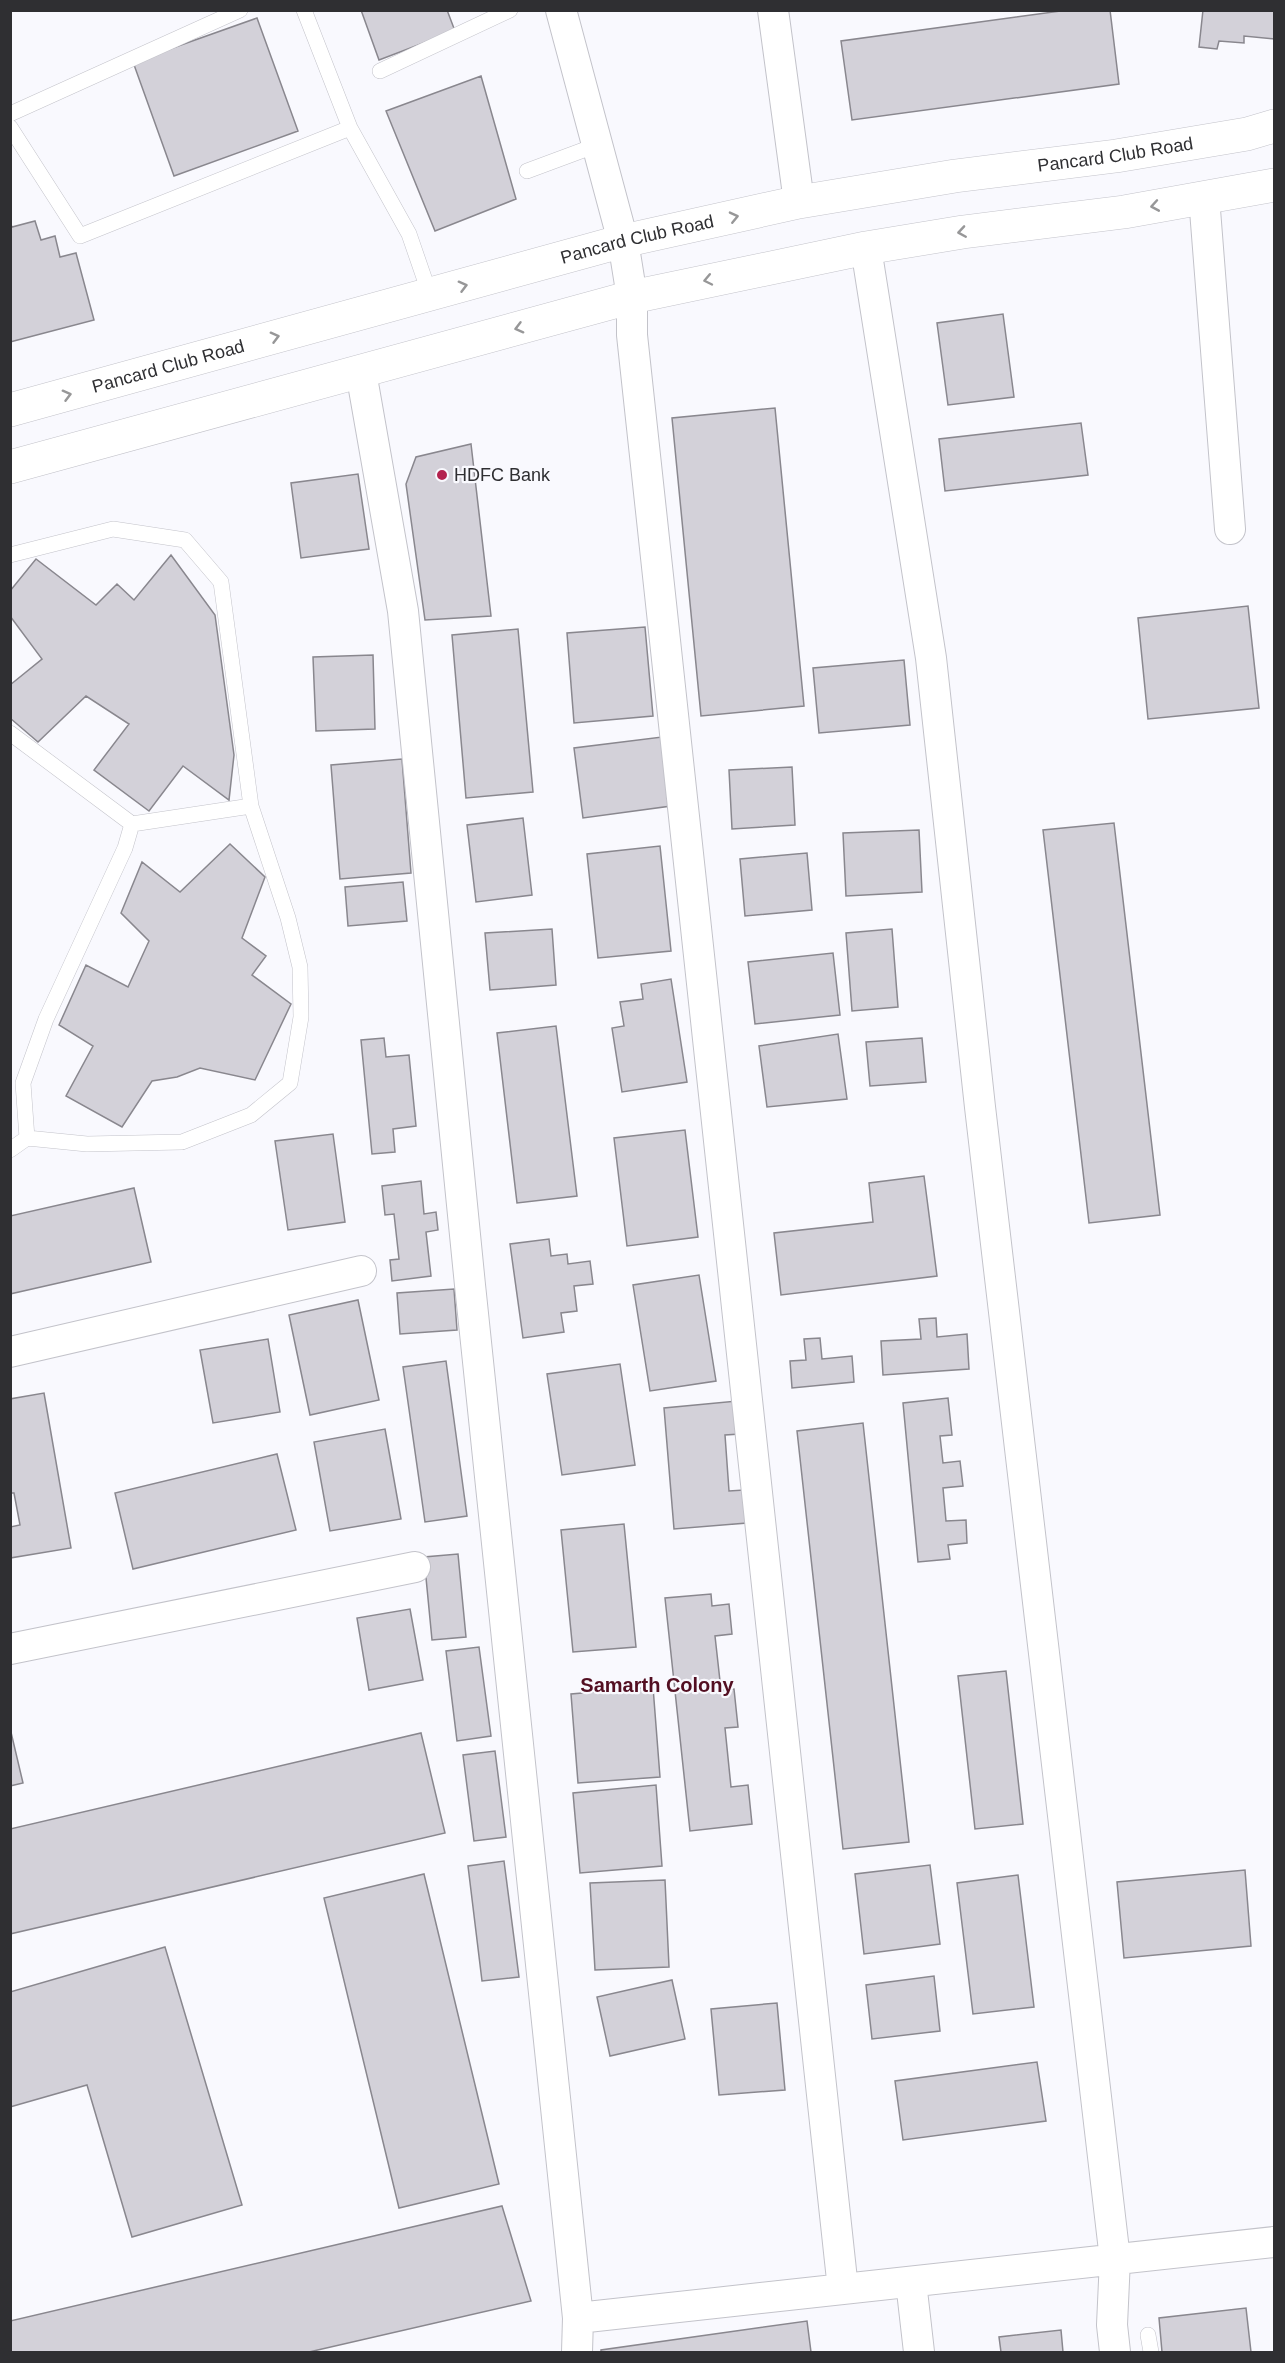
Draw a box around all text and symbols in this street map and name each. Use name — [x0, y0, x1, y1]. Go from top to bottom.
street label: Pancard Club Road — [1036, 133, 1195, 176]
one-way arrow — [1150, 199, 1160, 212]
street label: Pancard Club Road — [558, 211, 716, 268]
one-way arrow — [728, 211, 738, 224]
one-way arrow — [957, 226, 966, 238]
one-way arrow — [704, 273, 714, 286]
one-way arrow — [458, 280, 468, 293]
one-way arrow — [515, 321, 525, 334]
one-way arrow — [270, 332, 280, 345]
street label: Pancard Club Road — [90, 336, 247, 397]
one-way arrow — [62, 389, 72, 402]
place label: HDFC Bank — [454, 465, 551, 485]
marker: HDFC Bank — [435, 468, 449, 482]
district label: Samarth Colony — [580, 1674, 735, 1696]

